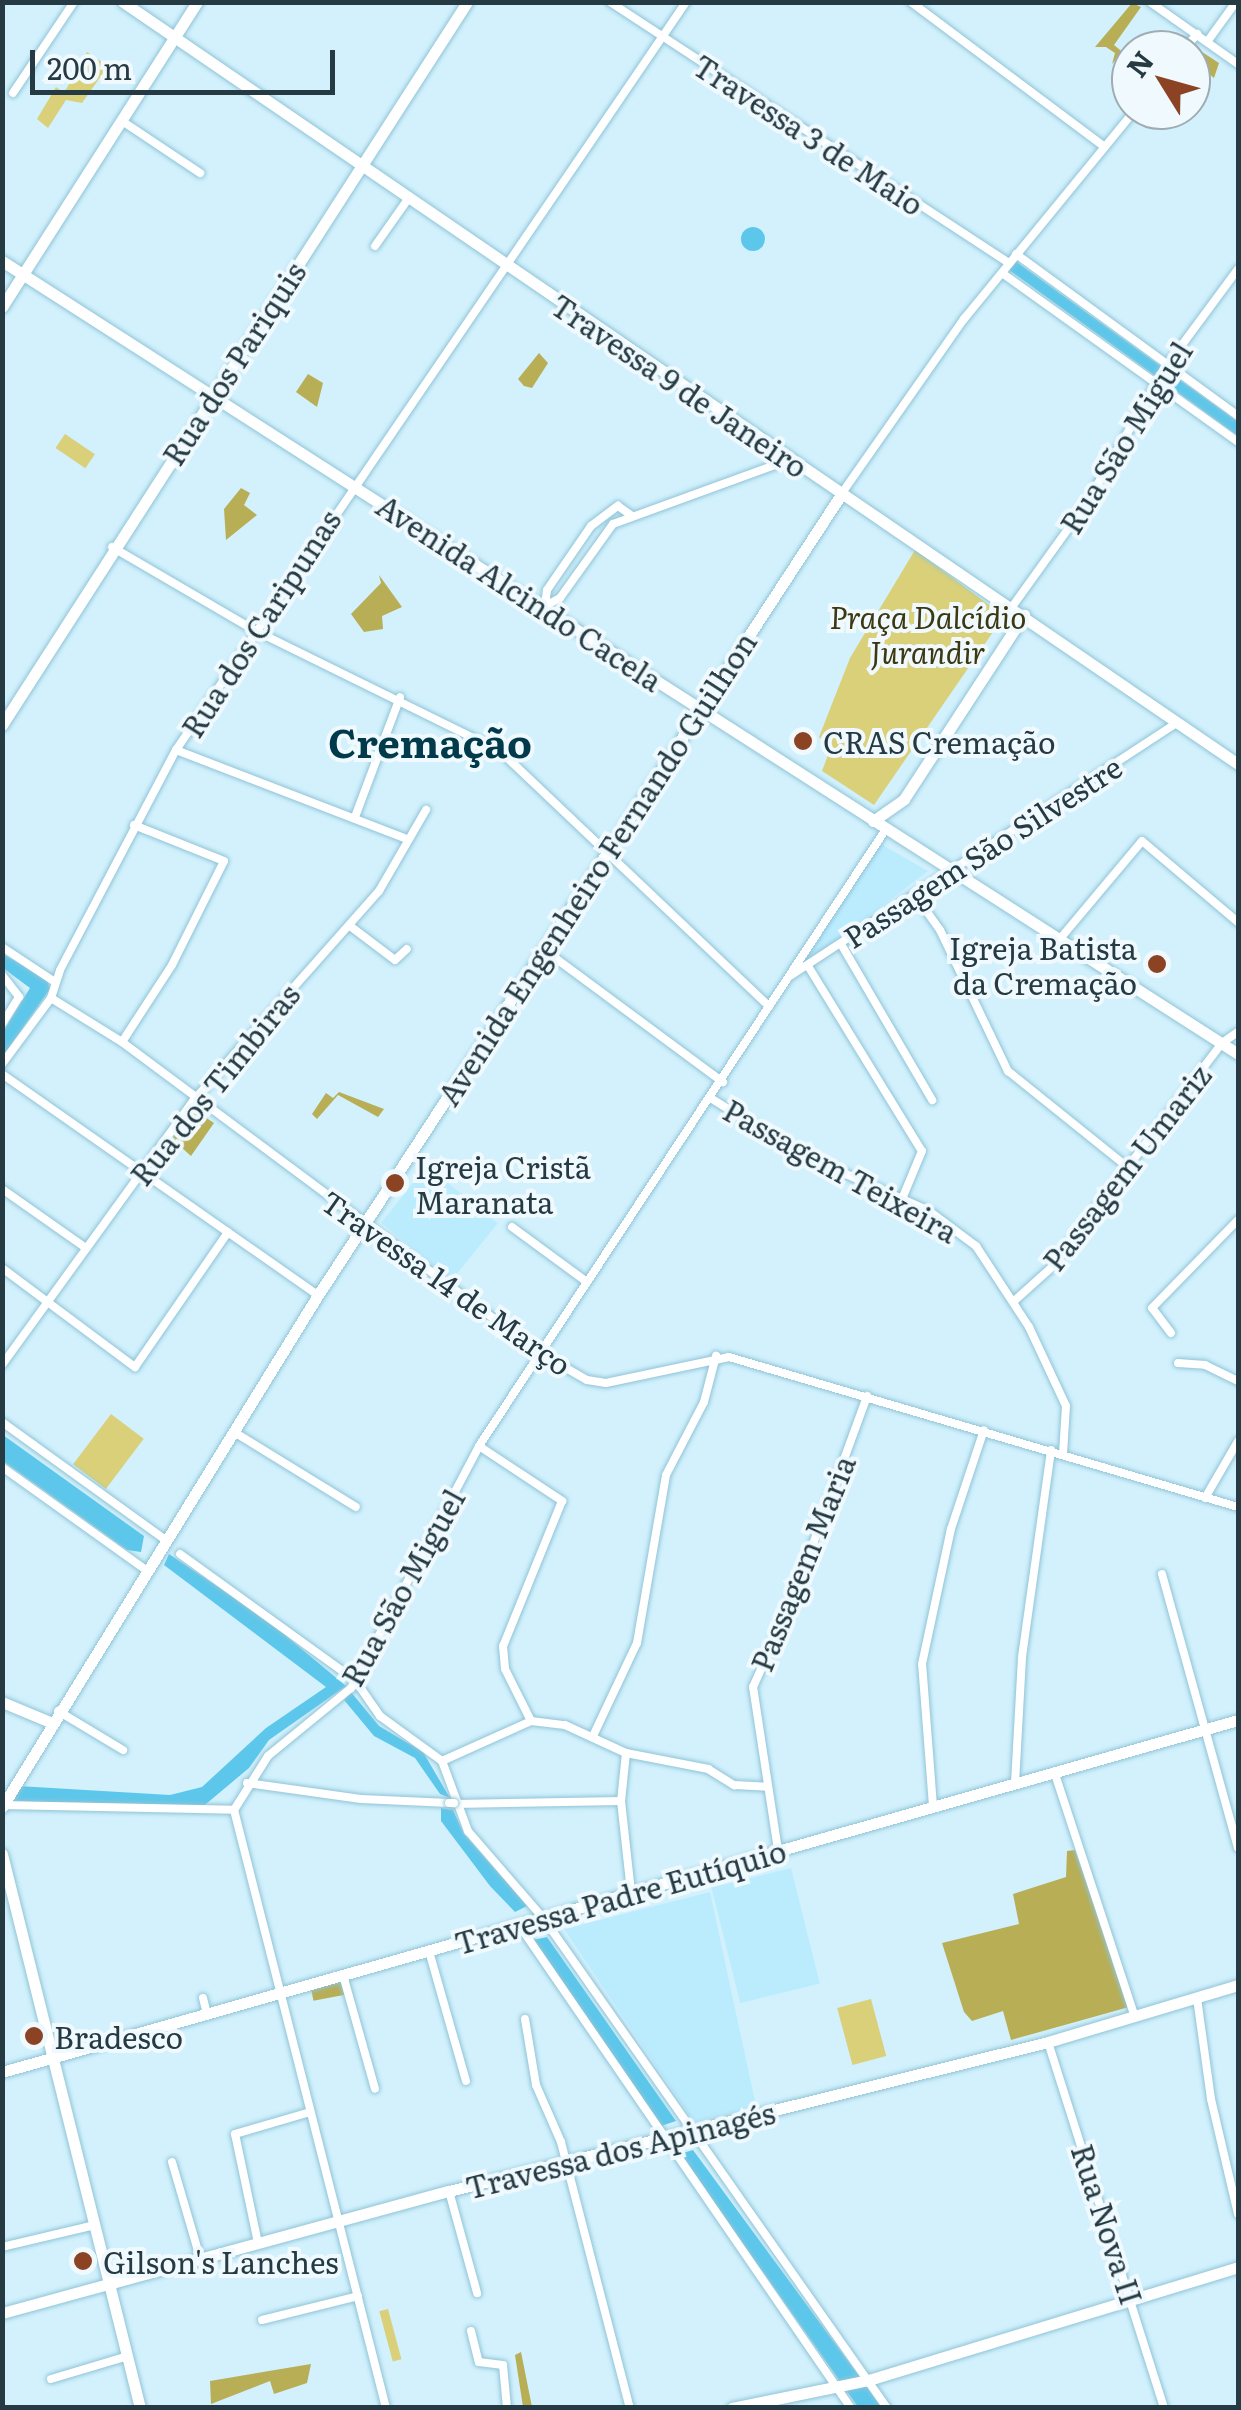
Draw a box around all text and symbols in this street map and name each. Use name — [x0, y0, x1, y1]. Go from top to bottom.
scale bar — [35, 30, 340, 92]
north arrow — [1111, 30, 1211, 130]
text: N — [1115, 41, 1162, 85]
text: 200 m — [47, 45, 132, 89]
street label: Travessa 3 de Maio — [687, 46, 931, 222]
street label: Rua dos Pariquis — [154, 255, 312, 471]
street label: Travessa 9 de Janeiro — [545, 286, 815, 484]
street label: Rua São Miguel — [1052, 334, 1198, 540]
street label: Avenida Alcindo Cacela — [371, 486, 669, 698]
street label: Rua dos Caripunas — [173, 503, 347, 743]
park label: Praça Dalcídio Jurandir — [830, 598, 1026, 668]
street label: Avenida Engenheiro Fernando Guilhon — [429, 625, 763, 1111]
district label: Cremação — [328, 717, 532, 765]
place label: CRAS Cremação — [823, 723, 1055, 759]
marker: CRAS Cremação — [792, 730, 814, 752]
street label: Passagem São Silvestre — [836, 748, 1128, 954]
place label: Igreja Batista da Cremação — [949, 929, 1137, 1000]
marker: Igreja Batista da Cremação — [1146, 953, 1168, 975]
street label: Rua dos Timbiras — [122, 976, 306, 1192]
street label: Passagem Umariz — [1035, 1057, 1217, 1277]
street label: Passagem Teixeira — [718, 1091, 964, 1249]
place label: Igreja Cristã Maranata — [415, 1148, 591, 1218]
marker: Igreja Cristã Maranata — [384, 1172, 406, 1194]
street label: Travessa 14 de Março — [315, 1182, 579, 1382]
street label: Passagem Maria — [742, 1450, 862, 1676]
street label: Rua São Miguel — [333, 1482, 471, 1692]
street label: Travessa Padre Eutíquio — [450, 1831, 790, 1961]
place label: Bradesco — [54, 2018, 183, 2054]
marker: Bradesco — [23, 2025, 45, 2047]
street label: Travessa dos Apinagés — [462, 2093, 778, 2205]
street label: Rua Nova II — [1065, 2139, 1151, 2309]
place label: Gilson's Lanches — [103, 2243, 339, 2279]
marker: Gilson's Lanches — [72, 2250, 94, 2272]

